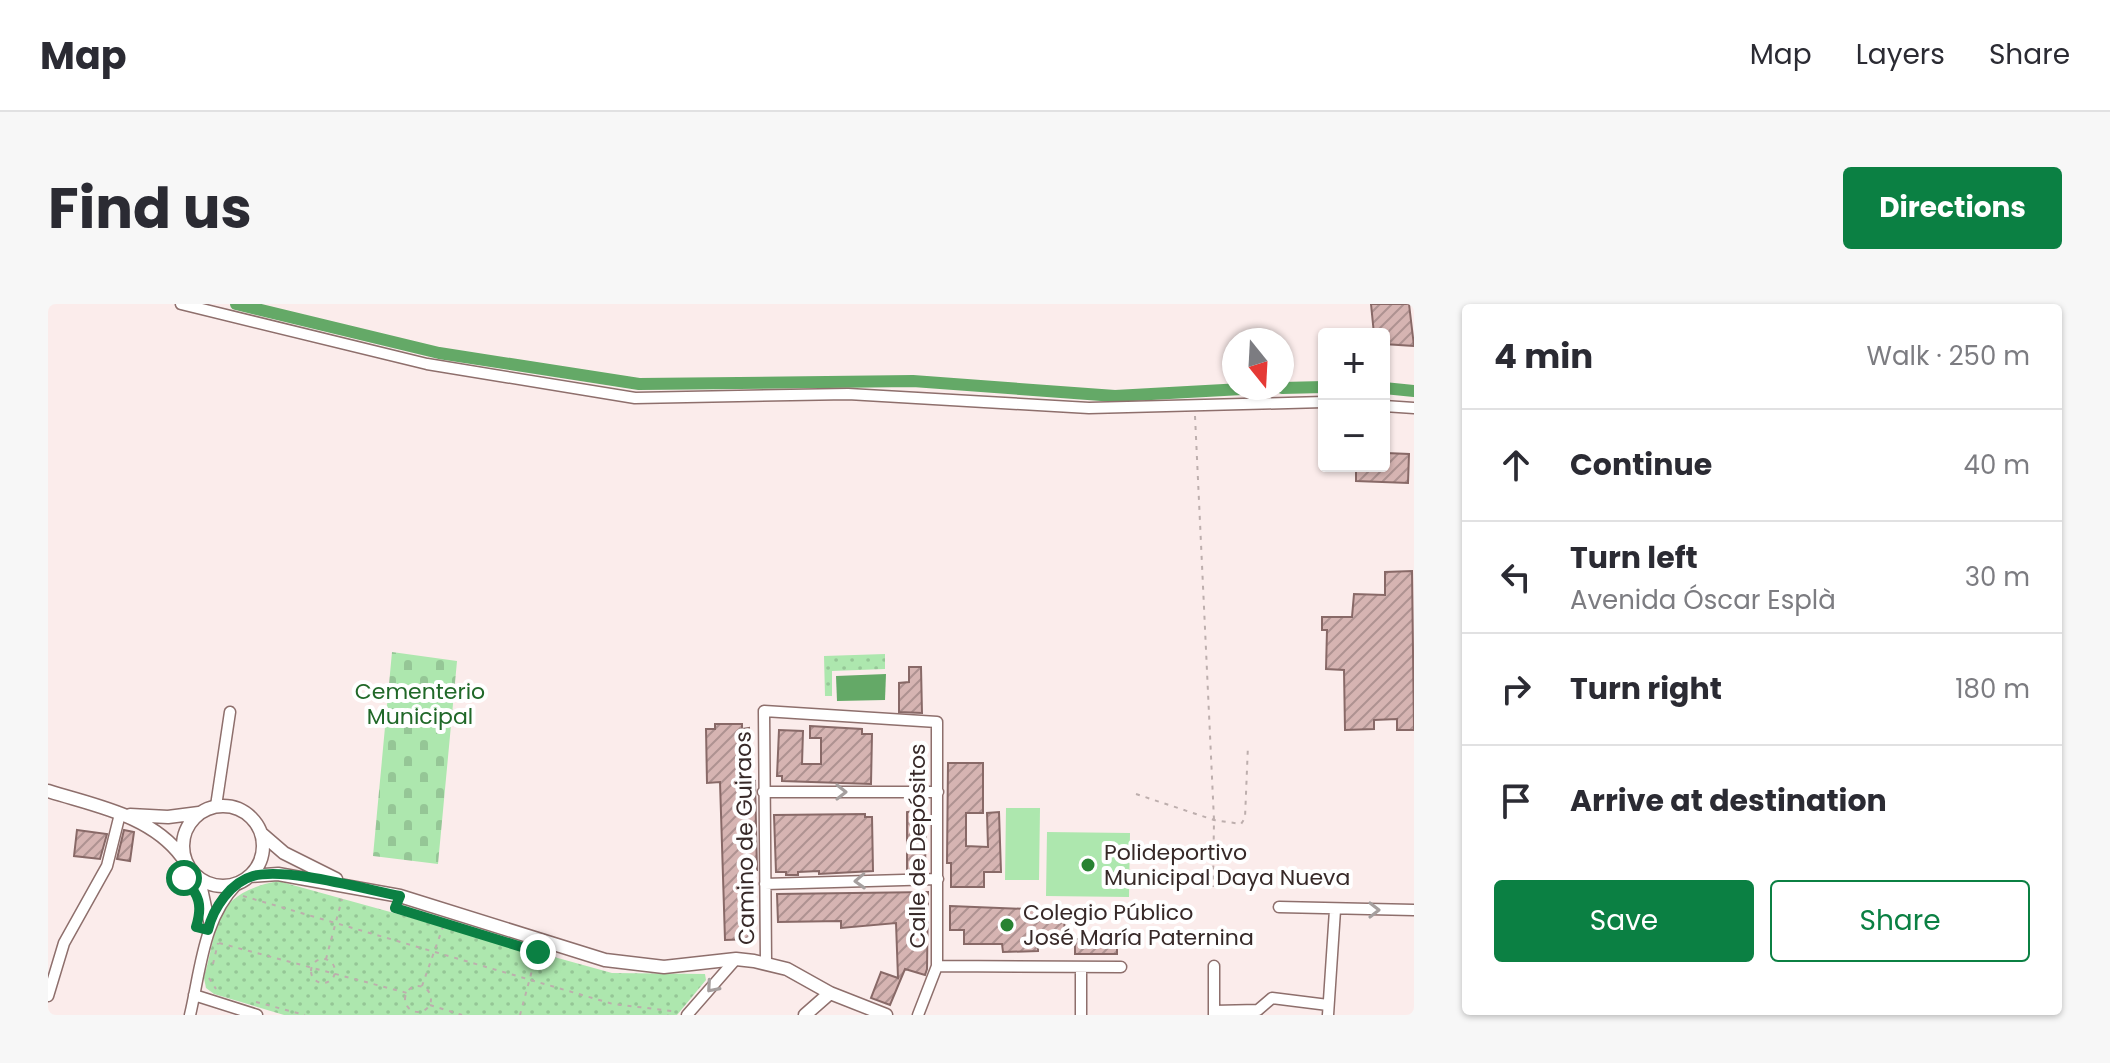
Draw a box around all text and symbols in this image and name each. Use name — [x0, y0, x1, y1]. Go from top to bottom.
text: Map — [40, 29, 127, 82]
text: Map — [1750, 35, 1812, 74]
text: Layers — [1856, 35, 1945, 74]
text: Share — [1989, 35, 2070, 74]
button: Directions — [1843, 167, 2062, 249]
text: Find us — [48, 169, 252, 248]
north arrow — [1222, 328, 1294, 400]
map controls — [1318, 328, 1390, 472]
button: + — [1318, 328, 1390, 400]
text: 4 min — [1494, 332, 1593, 380]
text: Walk · 250 m — [1867, 338, 2030, 374]
button: − — [1318, 400, 1390, 472]
icon: ahead — [1494, 443, 1538, 487]
text: Continue — [1570, 443, 1712, 486]
text: 40 m — [1964, 447, 2030, 483]
text: Turn left — [1570, 536, 1698, 579]
icon: left — [1494, 555, 1538, 599]
text: 30 m — [1965, 559, 2030, 595]
text: Avenida Óscar Esplà — [1570, 582, 1836, 618]
icon: right — [1494, 667, 1538, 711]
text: Turn right — [1570, 667, 1722, 710]
text: 180 m — [1955, 671, 2030, 707]
park label: Cementerio Municipal — [355, 676, 485, 732]
street label: Camino de Guiraos — [728, 731, 762, 945]
street label: Calle de Depósitos — [902, 743, 933, 949]
icon: arrive — [1494, 779, 1538, 823]
text: Arrive at destination — [1570, 779, 1887, 822]
one-way arrow — [835, 783, 848, 801]
place label: Polideportivo Municipal Daya Nueva — [1104, 837, 1350, 893]
marker: Polideportivo Municipal Daya Nueva — [1079, 856, 1097, 874]
route start — [166, 860, 202, 896]
one-way arrow — [853, 872, 866, 889]
button: Save — [1494, 880, 1754, 962]
button: Share — [1770, 880, 2030, 962]
place label: Colegio Público José María Paternina — [1023, 897, 1254, 953]
one-way arrow — [1368, 901, 1381, 919]
marker: Colegio Público José María Paternina — [998, 916, 1016, 934]
route end — [520, 934, 556, 970]
one-way arrow — [707, 978, 721, 992]

